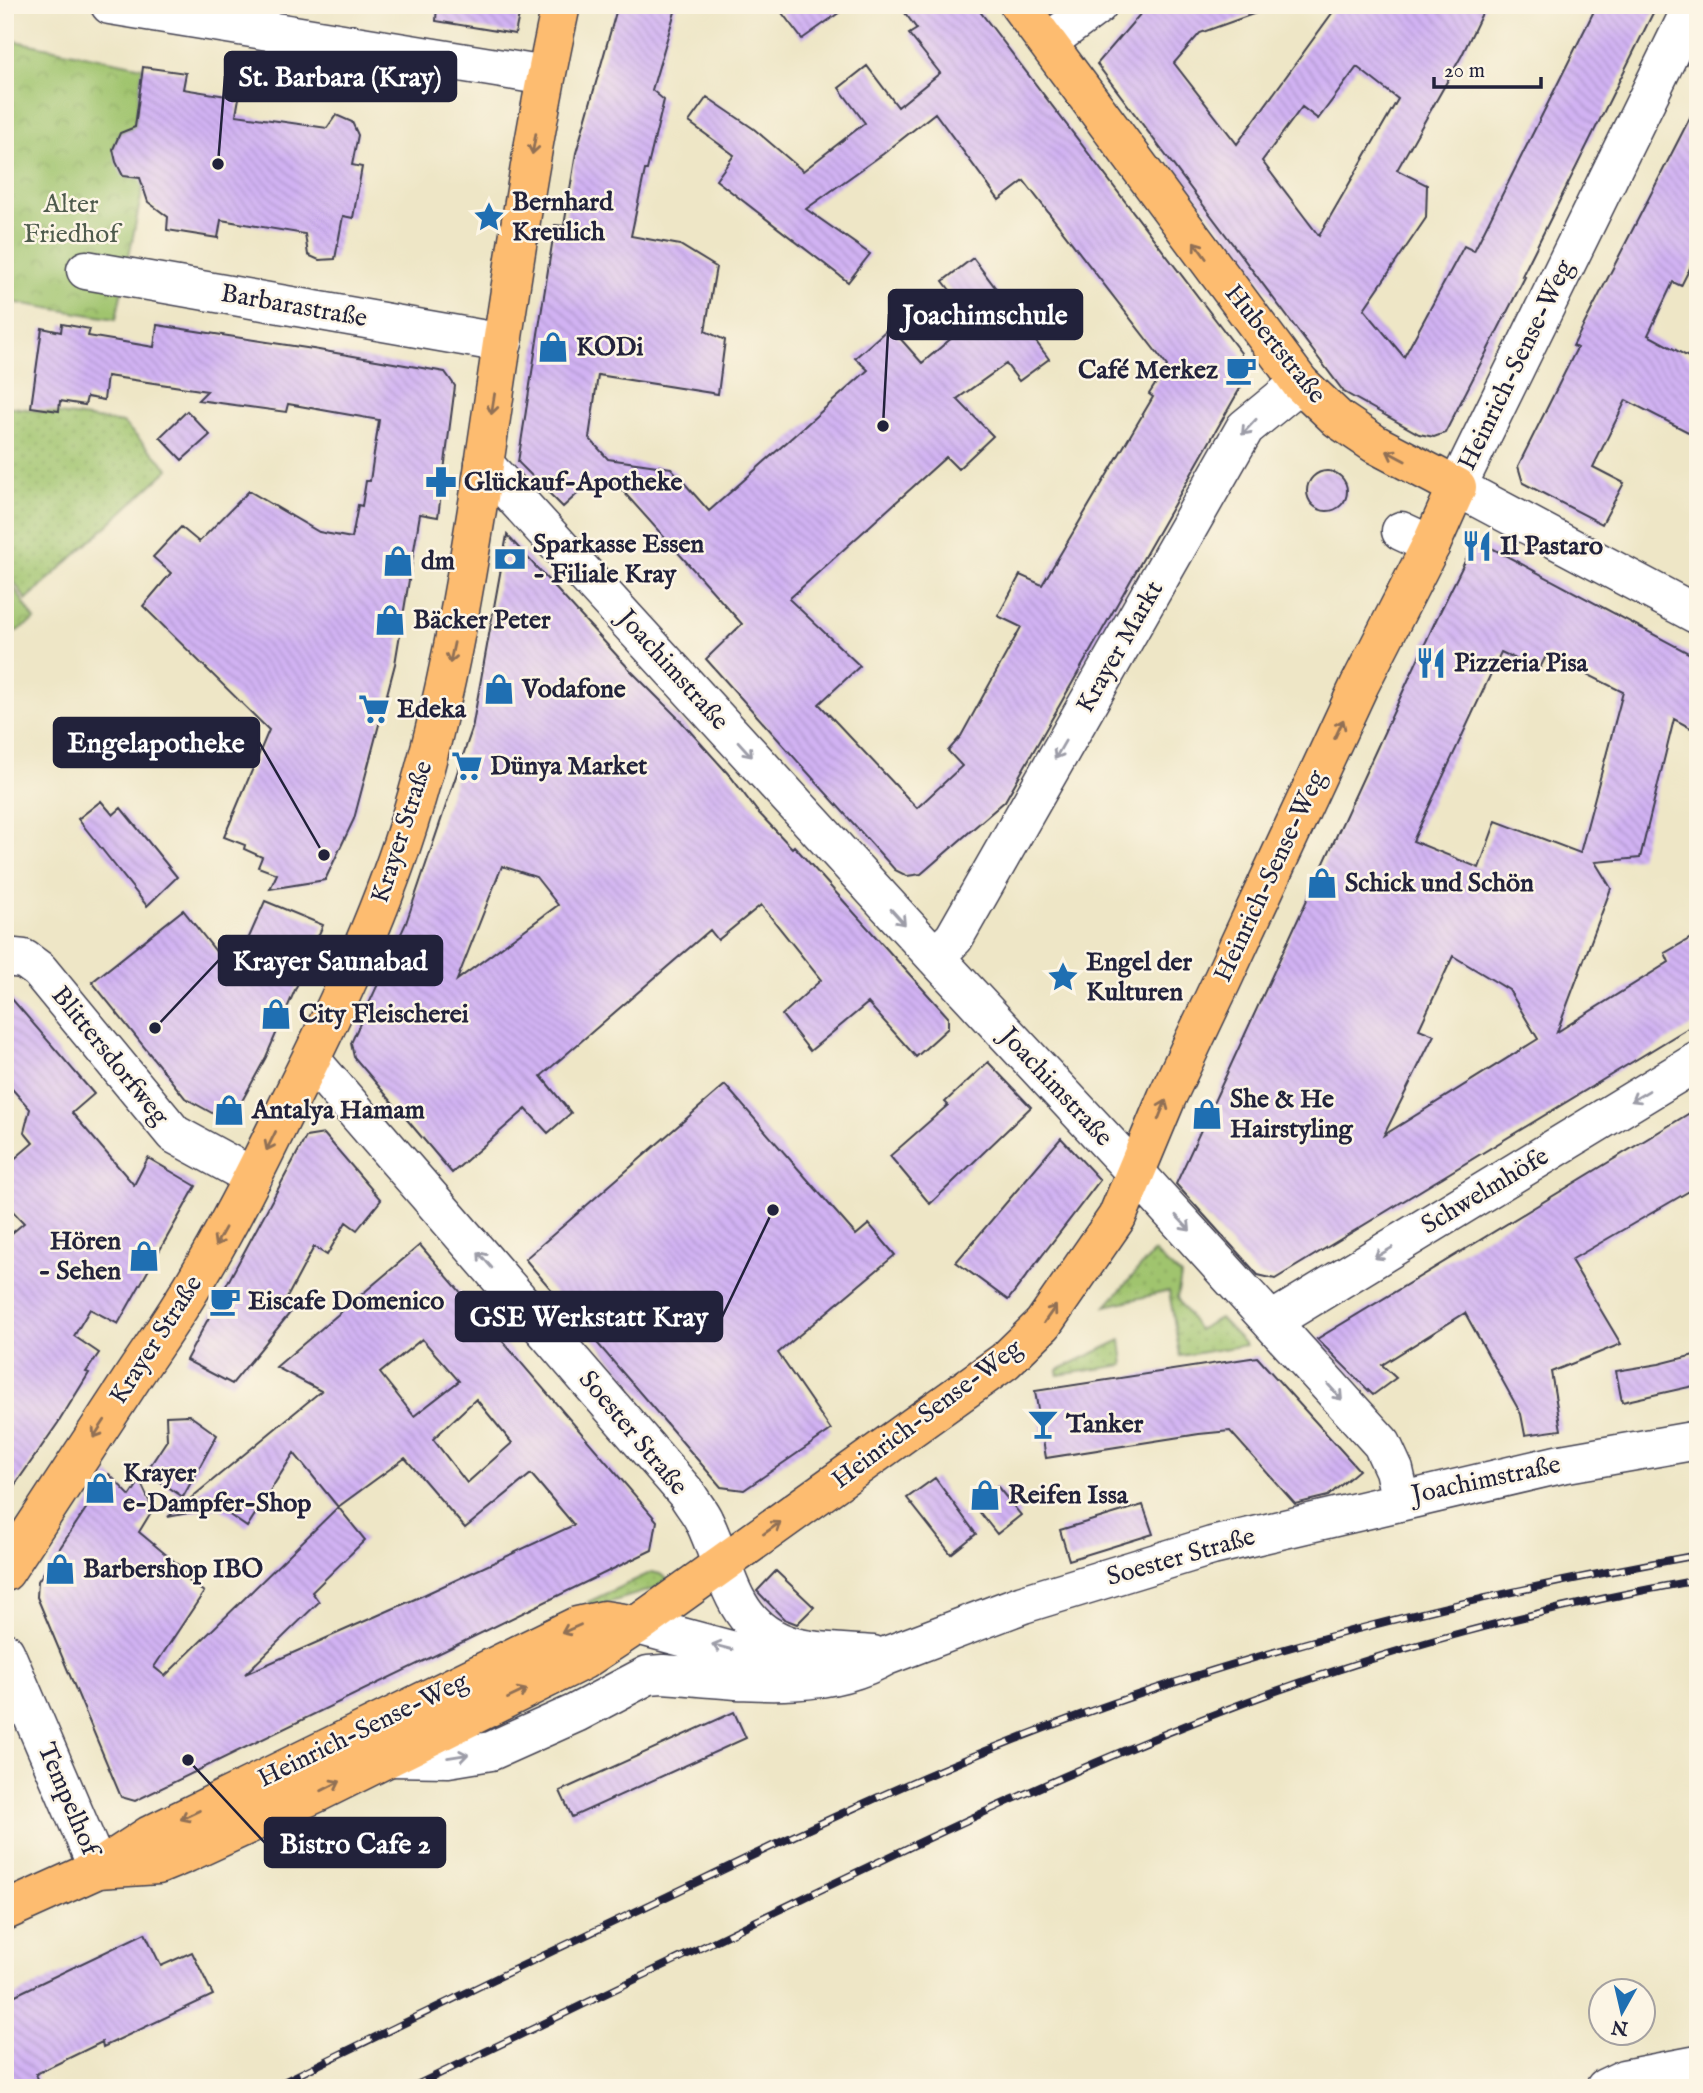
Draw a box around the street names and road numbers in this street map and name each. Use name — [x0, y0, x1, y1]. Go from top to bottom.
street label: Heinrich-Sense-Weg — [1451, 254, 1582, 476]
street label: Barbarastraße — [218, 277, 370, 335]
street label: Hubertstraße — [1217, 278, 1333, 410]
street label: Krayer Markt — [1069, 575, 1171, 719]
street label: Joachimstraße — [608, 600, 736, 737]
street label: Krayer Straße — [364, 757, 440, 907]
street label: Heinrich-Sense-Weg — [1206, 764, 1334, 987]
street label: Blittersdorfweg — [44, 980, 177, 1133]
street label: Joachimstraße — [990, 1018, 1120, 1154]
street label: Schwelmhöfe — [1415, 1140, 1555, 1242]
street label: Krayer Straße — [102, 1269, 210, 1411]
street label: Heinrich-Sense-Weg — [825, 1331, 1029, 1496]
street label: Soester Straße — [571, 1364, 695, 1502]
street label: Joachimstraße — [1406, 1448, 1564, 1513]
street label: Soester Straße — [1103, 1520, 1259, 1594]
street label: Heinrich-Sense-Weg — [252, 1664, 474, 1795]
street label: Tempelhof — [30, 1738, 108, 1864]

